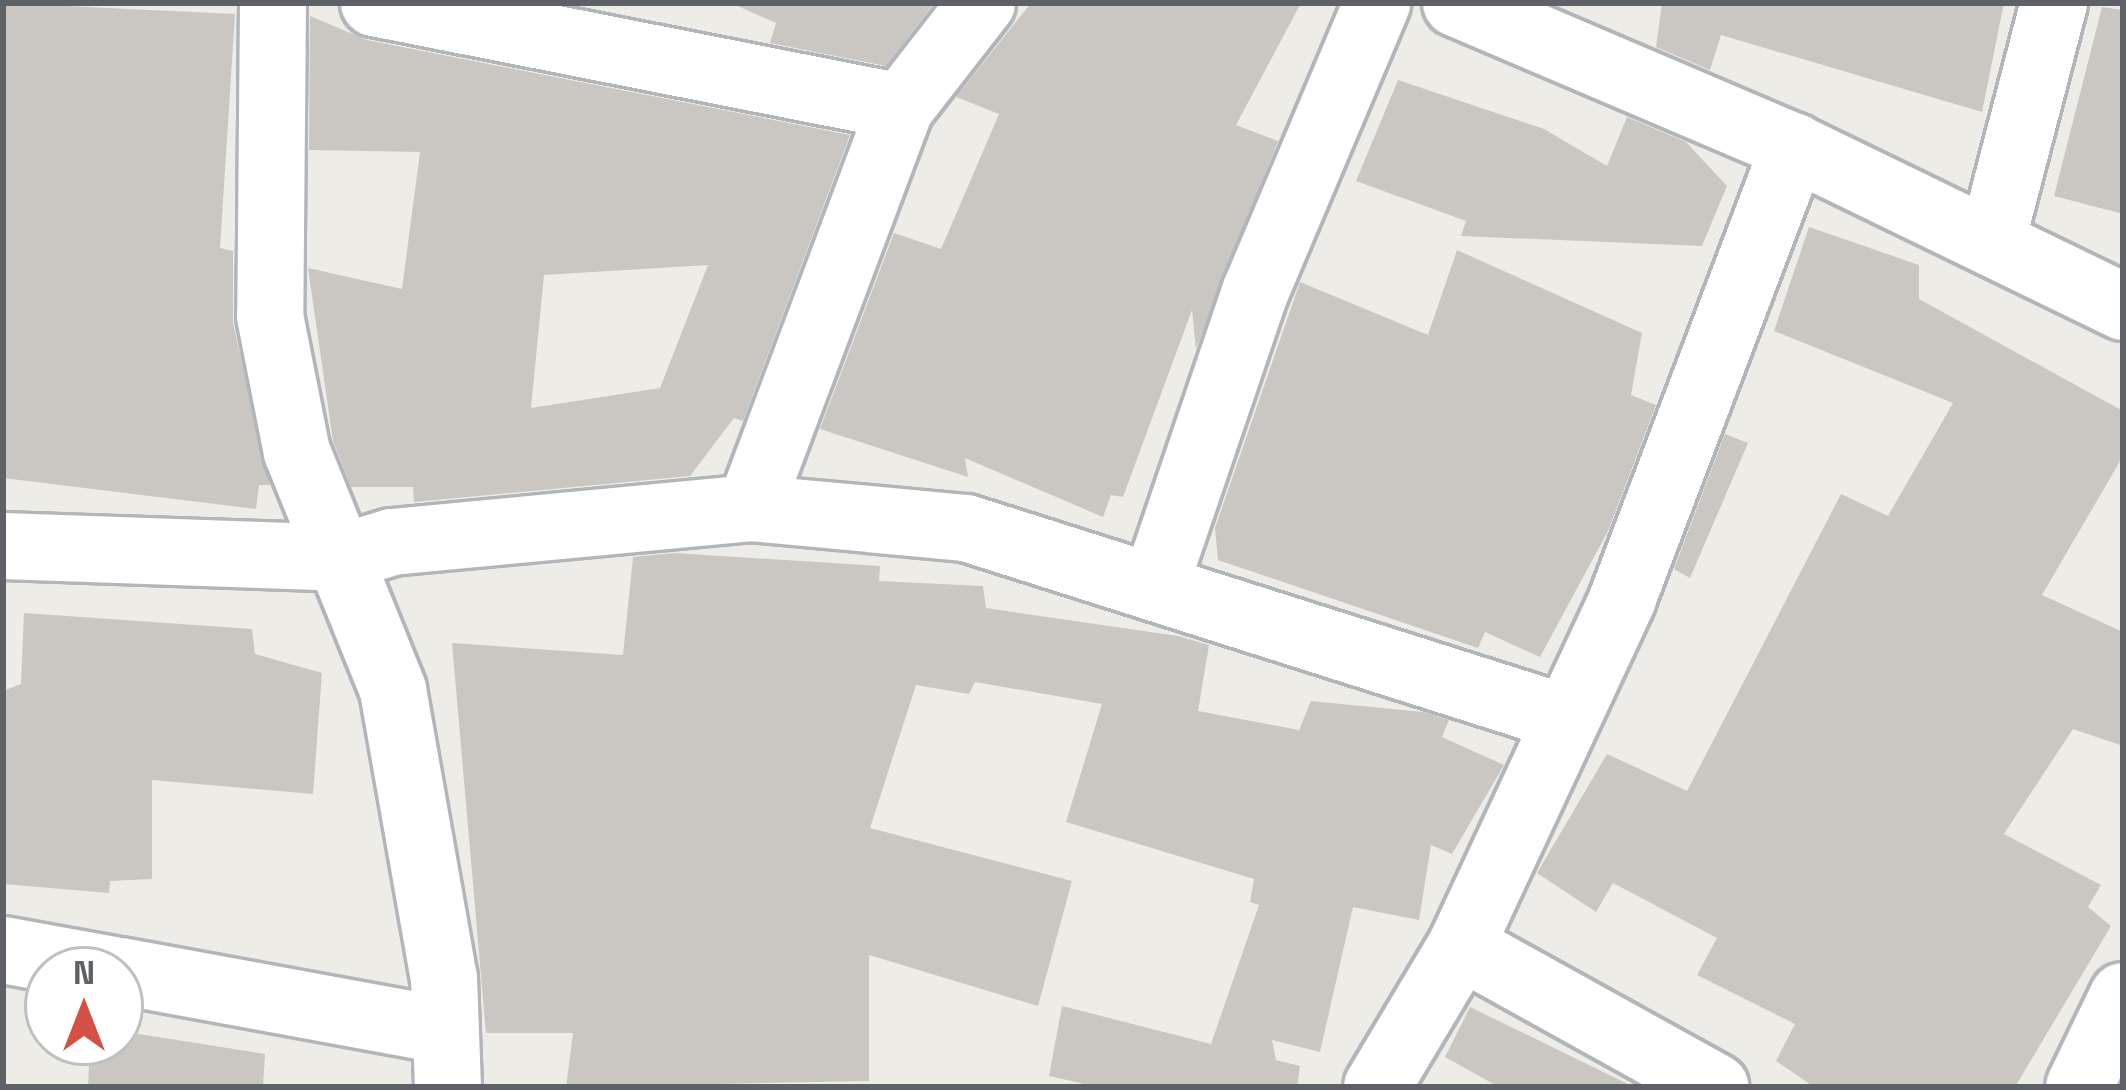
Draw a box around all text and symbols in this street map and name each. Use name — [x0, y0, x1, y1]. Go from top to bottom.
north arrow — [24, 946, 144, 1066]
text: N — [73, 952, 95, 994]

